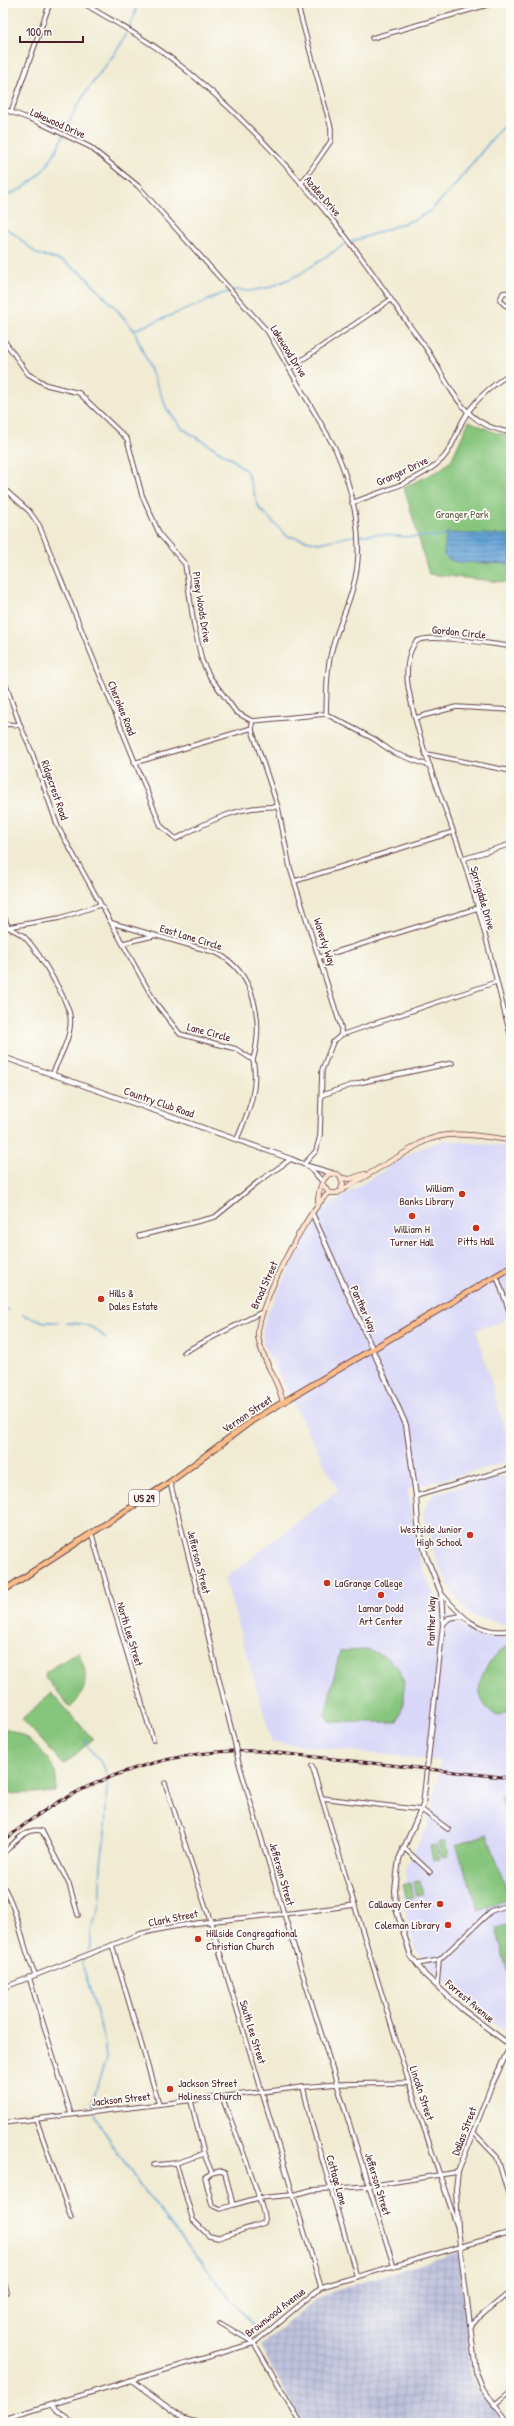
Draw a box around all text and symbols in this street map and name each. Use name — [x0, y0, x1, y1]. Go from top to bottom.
scale bar — [20, 18, 83, 44]
text: 100 m — [26, 23, 52, 40]
street label: Lakewood Drive — [28, 105, 88, 142]
street label: Azalea Drive — [302, 173, 345, 220]
street label: Lakewood Drive — [267, 322, 311, 380]
street label: Granger Drive — [374, 453, 431, 489]
park label: Granger Park — [435, 507, 489, 521]
street label: Piney Woods Drive — [189, 571, 215, 644]
street label: Gordon Circle — [431, 622, 487, 642]
street label: Cherokee Road — [105, 679, 140, 738]
street label: Ridgecrest Road — [38, 758, 72, 822]
street label: Springdale Drive — [467, 865, 499, 932]
street label: Waverly Way — [311, 916, 339, 968]
street label: East Lane Circle — [158, 921, 224, 953]
street label: Lane Circle — [186, 1019, 233, 1045]
street label: Country Club Road — [122, 1083, 197, 1121]
place label: William Banks Library — [399, 1181, 455, 1208]
marker: William Banks Library — [457, 1189, 467, 1199]
marker: William H Turner Hall — [407, 1211, 417, 1221]
place label: William H Turner Hall — [390, 1222, 434, 1249]
marker: Pitts Hall — [471, 1223, 481, 1233]
place label: Pitts Hall — [458, 1234, 494, 1248]
street label: Broad Street — [247, 1259, 281, 1311]
street label: Panther Way — [347, 1283, 381, 1335]
place label: Hills & Dales Estate — [109, 1286, 159, 1313]
marker: Hills & Dales Estate — [96, 1294, 106, 1304]
street label: Vernon Street — [219, 1392, 275, 1436]
road number: US 29 — [129, 1490, 159, 1506]
place label: Westside Junior High School — [400, 1522, 463, 1549]
street label: Jefferson Street — [184, 1529, 214, 1595]
marker: Westside Junior High School — [465, 1530, 475, 1540]
place label: LaGrange College — [335, 1576, 403, 1590]
marker: LaGrange College — [322, 1578, 332, 1588]
marker: Lamar Dodd Art Center — [376, 1590, 386, 1600]
street label: Panther Way — [424, 1596, 438, 1646]
street label: North Lee Street — [114, 1600, 146, 1668]
place label: Lamar Dodd Art Center — [358, 1601, 404, 1628]
street label: Jefferson Street — [266, 1841, 298, 1907]
place label: Callaway Center — [368, 1897, 433, 1911]
marker: Callaway Center — [435, 1899, 445, 1909]
street label: Clark Street — [147, 1906, 199, 1930]
place label: Coleman Library — [374, 1918, 440, 1932]
marker: Coleman Library — [443, 1920, 453, 1930]
place label: Hillside Congregational Christian Church — [206, 1926, 297, 1953]
marker: Hillside Congregational Christian Church — [193, 1934, 203, 1944]
street label: Forrest Avenue — [442, 1976, 498, 2026]
street label: South Lee Street — [237, 1998, 269, 2066]
street label: Lincoln Street — [407, 2064, 437, 2122]
place label: Jackson Street Holiness Church — [178, 2076, 242, 2103]
marker: Jackson Street Holiness Church — [165, 2084, 175, 2094]
street label: Jackson Street — [91, 2089, 151, 2109]
street label: Dallas Street — [448, 2105, 480, 2157]
street label: Jefferson Street — [362, 2151, 394, 2217]
street label: Cottage Lane — [323, 2153, 351, 2207]
street label: Brownwood Avenue — [242, 2284, 309, 2340]

